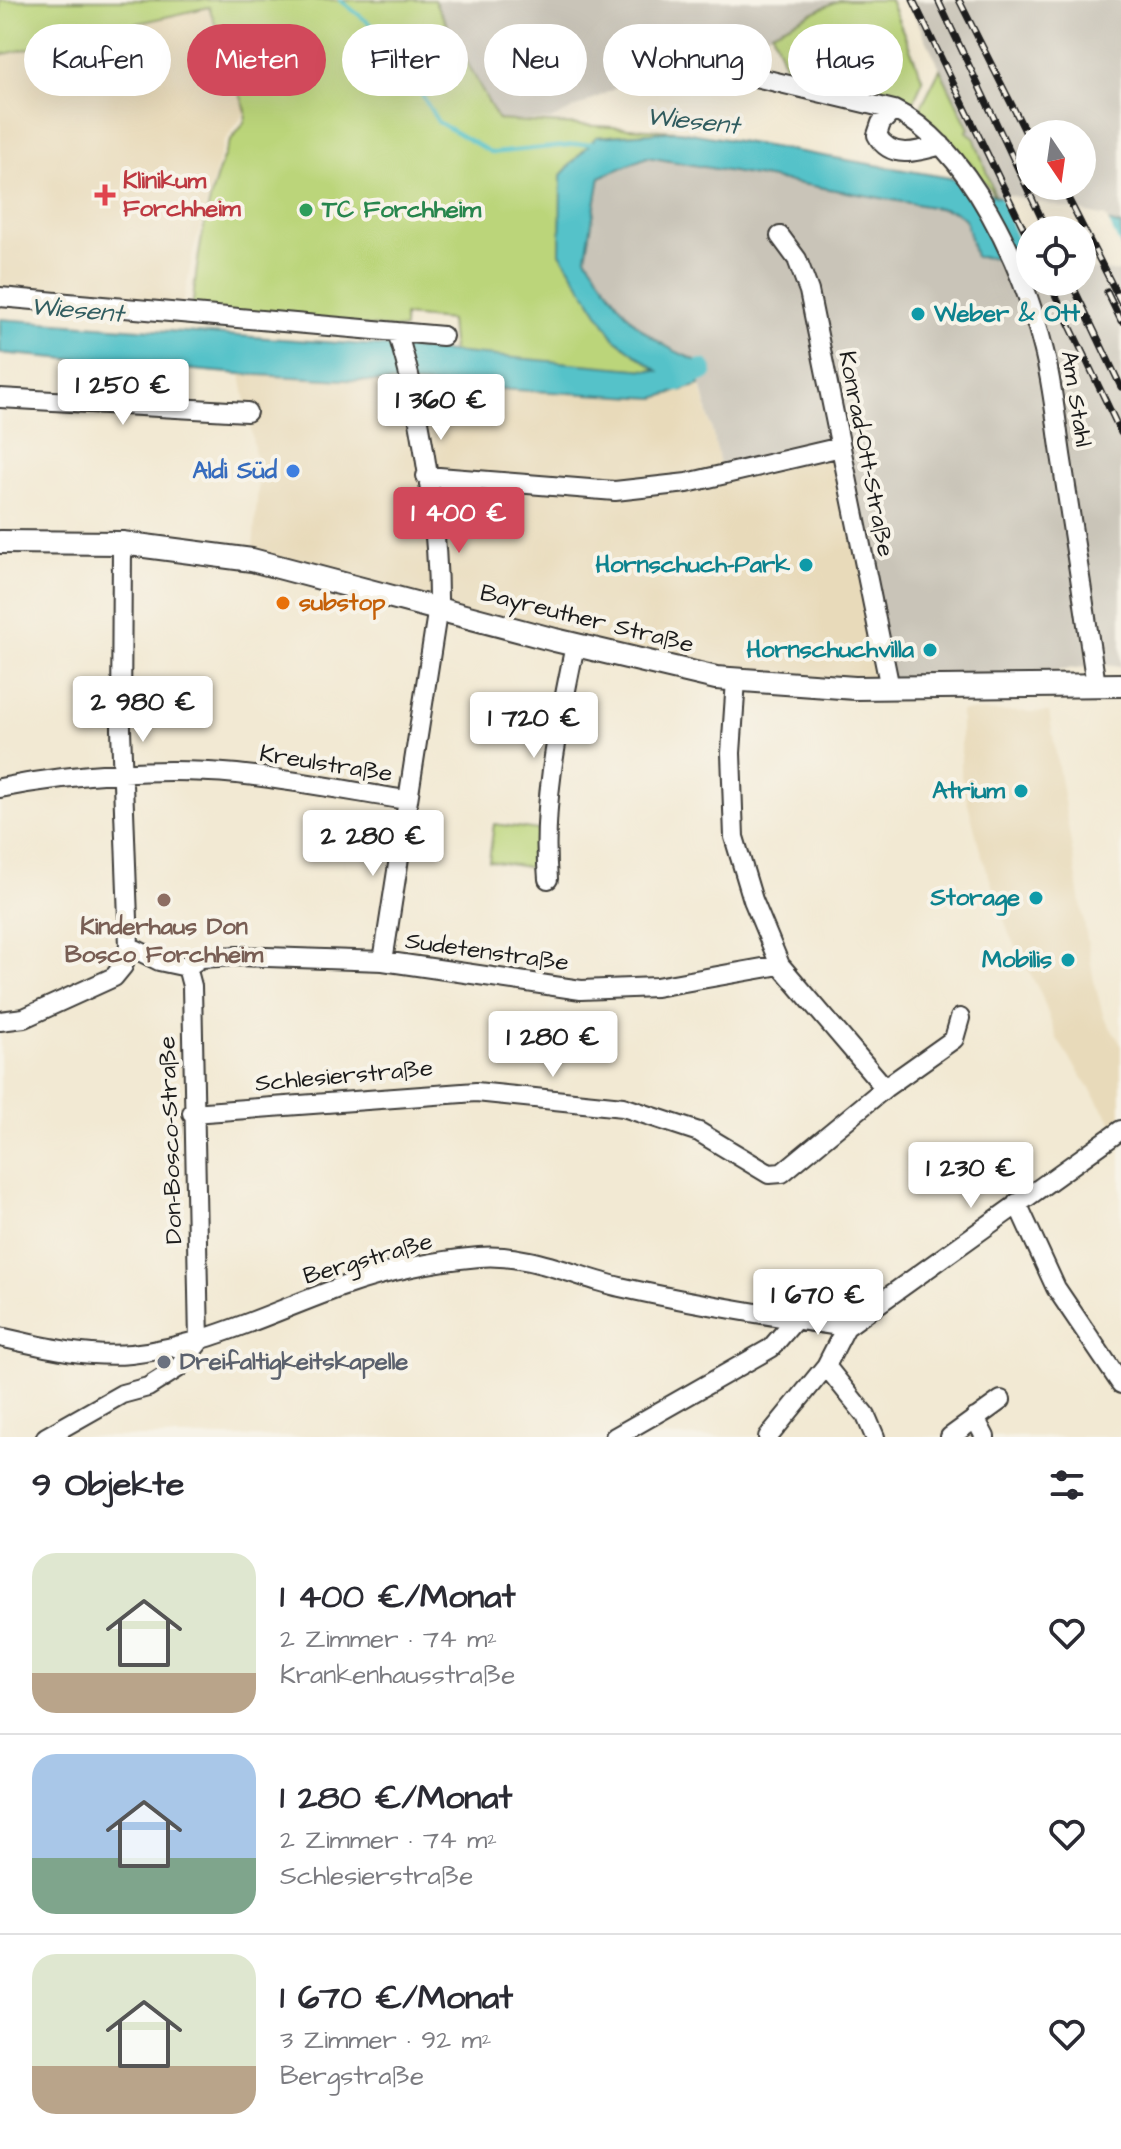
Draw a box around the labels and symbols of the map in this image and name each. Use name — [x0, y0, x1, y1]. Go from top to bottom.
water label: Wiesent — [645, 98, 744, 144]
north arrow — [1016, 120, 1096, 200]
place label: Klinikum Forchheim — [123, 164, 241, 226]
marker: Klinikum Forchheim — [94, 184, 116, 206]
place label: TC Forchheim — [321, 193, 481, 227]
marker: TC Forchheim — [297, 201, 315, 219]
water label: Wiesent — [29, 288, 127, 332]
place label: Weber & Ott — [933, 297, 1080, 331]
marker: Weber & Ott — [909, 305, 927, 323]
street label: Konrad-Ott-Straße — [829, 348, 903, 560]
street label: Am Stahl — [1052, 349, 1100, 449]
pin: 1 250 € — [49, 359, 197, 427]
pin: 1 360 € — [367, 374, 515, 442]
place label: Aldi Süd — [192, 454, 278, 488]
marker: Aldi Süd — [284, 462, 302, 480]
pin: 1 400 € — [385, 487, 533, 555]
place label: Hornschuch-Park — [595, 548, 790, 582]
marker: Hornschuch-Park — [797, 556, 815, 574]
street label: Bayreuther Straße — [476, 576, 697, 663]
place label: substop — [299, 586, 386, 620]
marker: substop — [274, 594, 292, 612]
place label: Hornschuchvilla — [747, 633, 915, 667]
marker: Hornschuchvilla — [921, 641, 939, 659]
pin: 2 980 € — [69, 676, 217, 744]
pin: 1 720 € — [460, 692, 608, 760]
street label: Kreulstraße — [257, 737, 395, 791]
place label: Atrium — [932, 774, 1005, 808]
marker: Atrium — [1012, 782, 1030, 800]
pin: 2 280 € — [299, 810, 447, 878]
place label: Storage — [930, 881, 1020, 916]
marker: Storage — [1027, 889, 1045, 907]
marker: Kinderhaus Don Bosco Forchheim — [155, 891, 173, 909]
place label: Kinderhaus Don Bosco Forchheim — [65, 910, 264, 972]
street label: Sudetenstraße — [403, 924, 571, 980]
place label: Mobilis — [982, 943, 1052, 977]
marker: Mobilis — [1059, 951, 1077, 969]
pin: 1 280 € — [479, 1011, 627, 1079]
street label: Don-Bosco-Straße — [150, 1036, 192, 1244]
street label: Schlesierstraße — [254, 1051, 434, 1101]
pin: 1 230 € — [897, 1142, 1045, 1210]
street label: Bergstraße — [299, 1224, 437, 1295]
pin: 1 670 € — [744, 1269, 892, 1337]
place label: Dreifaltigkeitskapelle — [180, 1345, 408, 1380]
marker: Dreifaltigkeitskapelle — [155, 1353, 173, 1371]

